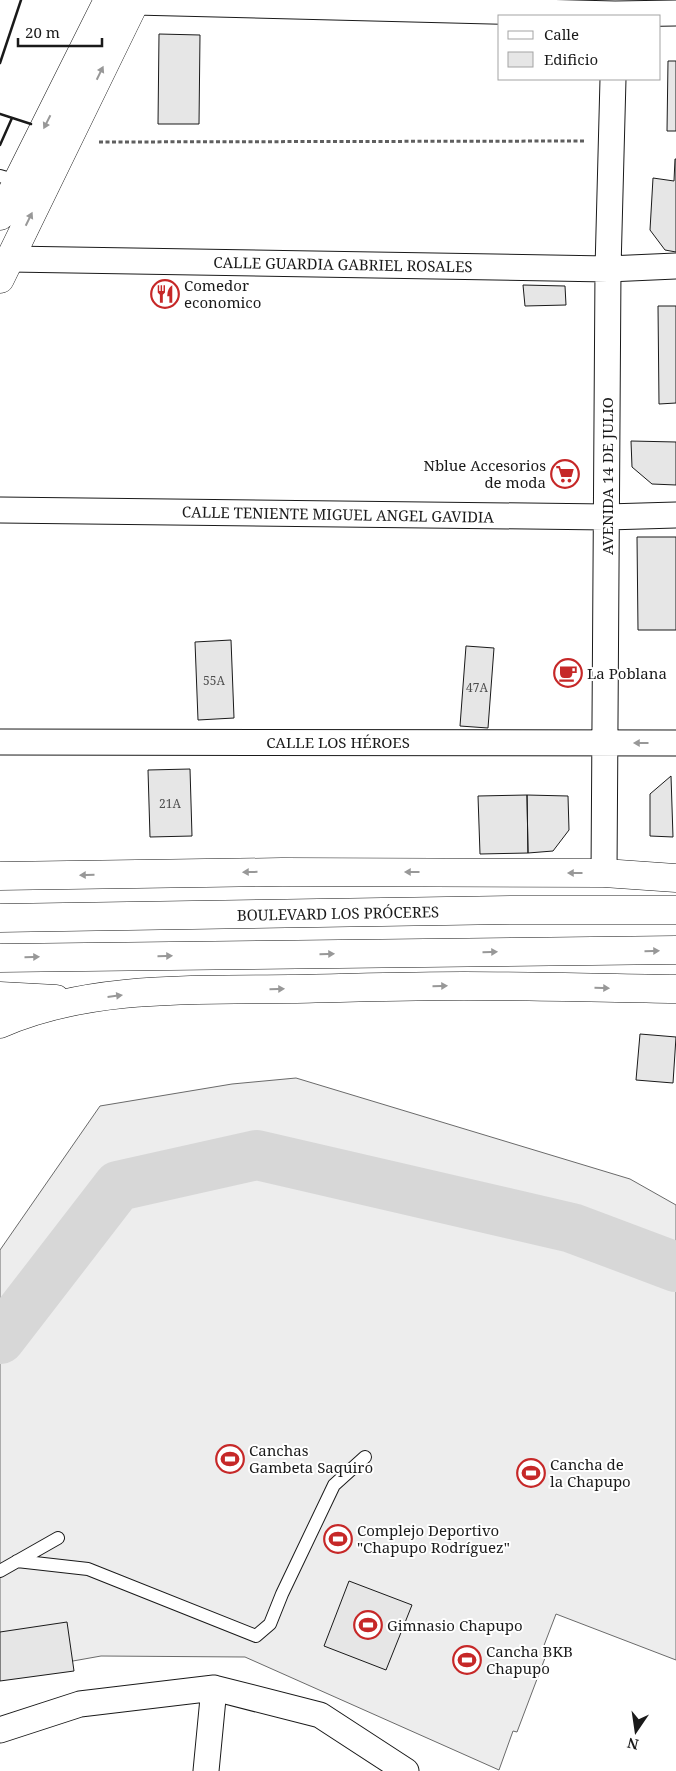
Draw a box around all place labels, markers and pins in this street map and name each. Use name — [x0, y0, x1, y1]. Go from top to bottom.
place label: Comedor economico — [184, 275, 261, 312]
restaurant icon: Comedor economico — [150, 279, 180, 309]
place label: Nblue Accesorios de moda — [423, 455, 546, 492]
supermarket icon: Nblue Accesorios de moda — [550, 459, 580, 489]
cafe icon: La Poblana — [553, 658, 583, 688]
place label: La Poblana — [587, 663, 667, 683]
place label: Canchas Gambeta Saquiro — [249, 1440, 373, 1477]
sports icon: Canchas Gambeta Saquiro — [215, 1444, 245, 1474]
place label: Cancha de la Chapupo — [550, 1454, 631, 1491]
sports icon: Cancha de la Chapupo — [516, 1458, 546, 1488]
place label: Complejo Deportivo "Chapupo Rodríguez" — [357, 1520, 510, 1557]
sports icon: Complejo Deportivo "Chapupo Rodríguez" — [323, 1524, 353, 1554]
sports icon: Gimnasio Chapupo — [353, 1610, 383, 1640]
place label: Gimnasio Chapupo — [387, 1615, 523, 1635]
place label: Cancha BKB Chapupo — [486, 1641, 573, 1678]
sports icon: Cancha BKB Chapupo — [452, 1645, 482, 1675]

